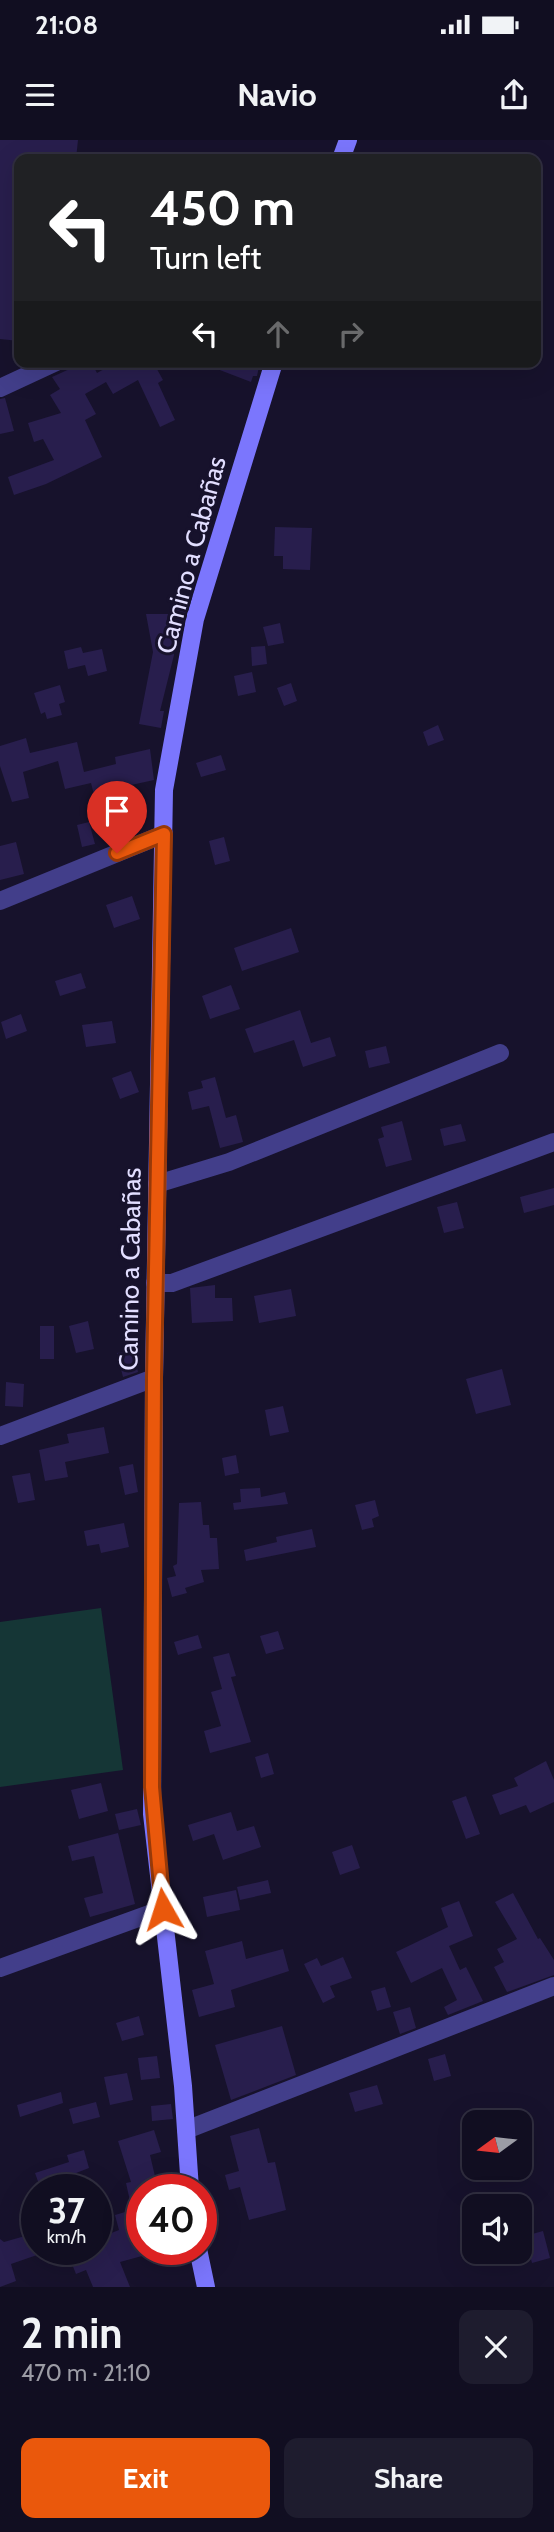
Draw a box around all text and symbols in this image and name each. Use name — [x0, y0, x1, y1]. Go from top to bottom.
text: 21:08 — [35, 9, 98, 41]
text: Navio — [237, 75, 317, 114]
icon: menu — [21, 76, 59, 114]
icon: share — [495, 76, 533, 114]
text: 450 m — [150, 178, 295, 237]
icon: left — [35, 182, 126, 273]
text: Turn left — [150, 238, 261, 277]
icon: left — [186, 315, 224, 353]
icon: ahead — [259, 315, 297, 353]
icon: right — [332, 315, 370, 353]
street label: Camino a Cabañas — [149, 453, 233, 657]
pin — [87, 781, 147, 853]
icon: arrive — [98, 792, 136, 830]
street label: Camino a Cabañas — [112, 1167, 148, 1371]
position arrow — [126, 1872, 200, 1946]
north arrow — [462, 2110, 532, 2180]
map controls — [462, 2110, 532, 2264]
speed limit sign: 40 — [126, 2174, 217, 2265]
text: 37 — [48, 2189, 85, 2232]
button: sound — [462, 2194, 532, 2264]
text: km/h — [47, 2226, 86, 2248]
text: 2 min — [21, 2307, 122, 2359]
button: close — [459, 2310, 533, 2384]
text: 470 m · 21:10 — [21, 2359, 151, 2387]
button: Exit — [21, 2438, 270, 2518]
button: Share — [284, 2438, 533, 2518]

